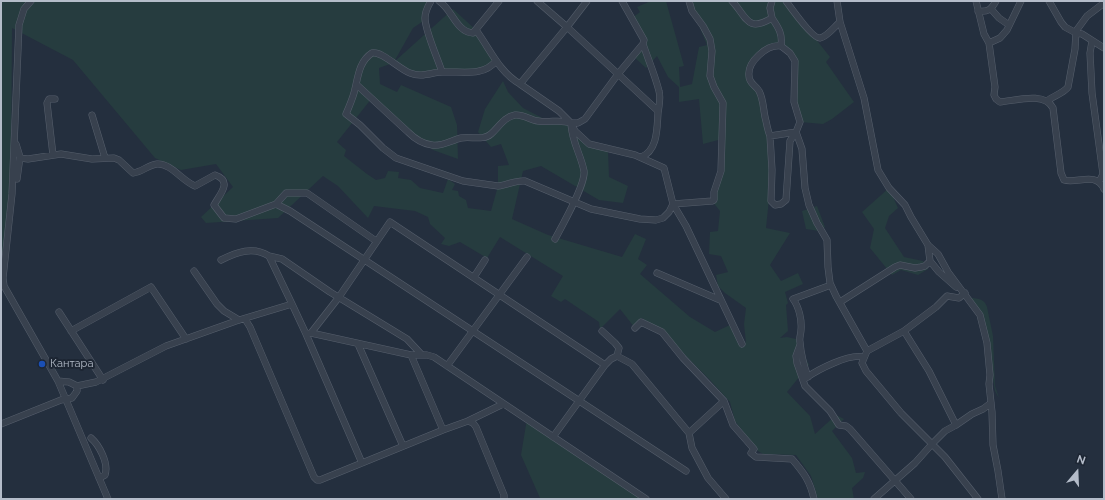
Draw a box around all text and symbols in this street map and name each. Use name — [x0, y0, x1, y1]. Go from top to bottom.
place label: Кантара — [50, 357, 93, 371]
marker: Кантара — [37, 359, 47, 369]
north arrow — [1057, 452, 1097, 492]
text: N — [1075, 453, 1087, 468]

